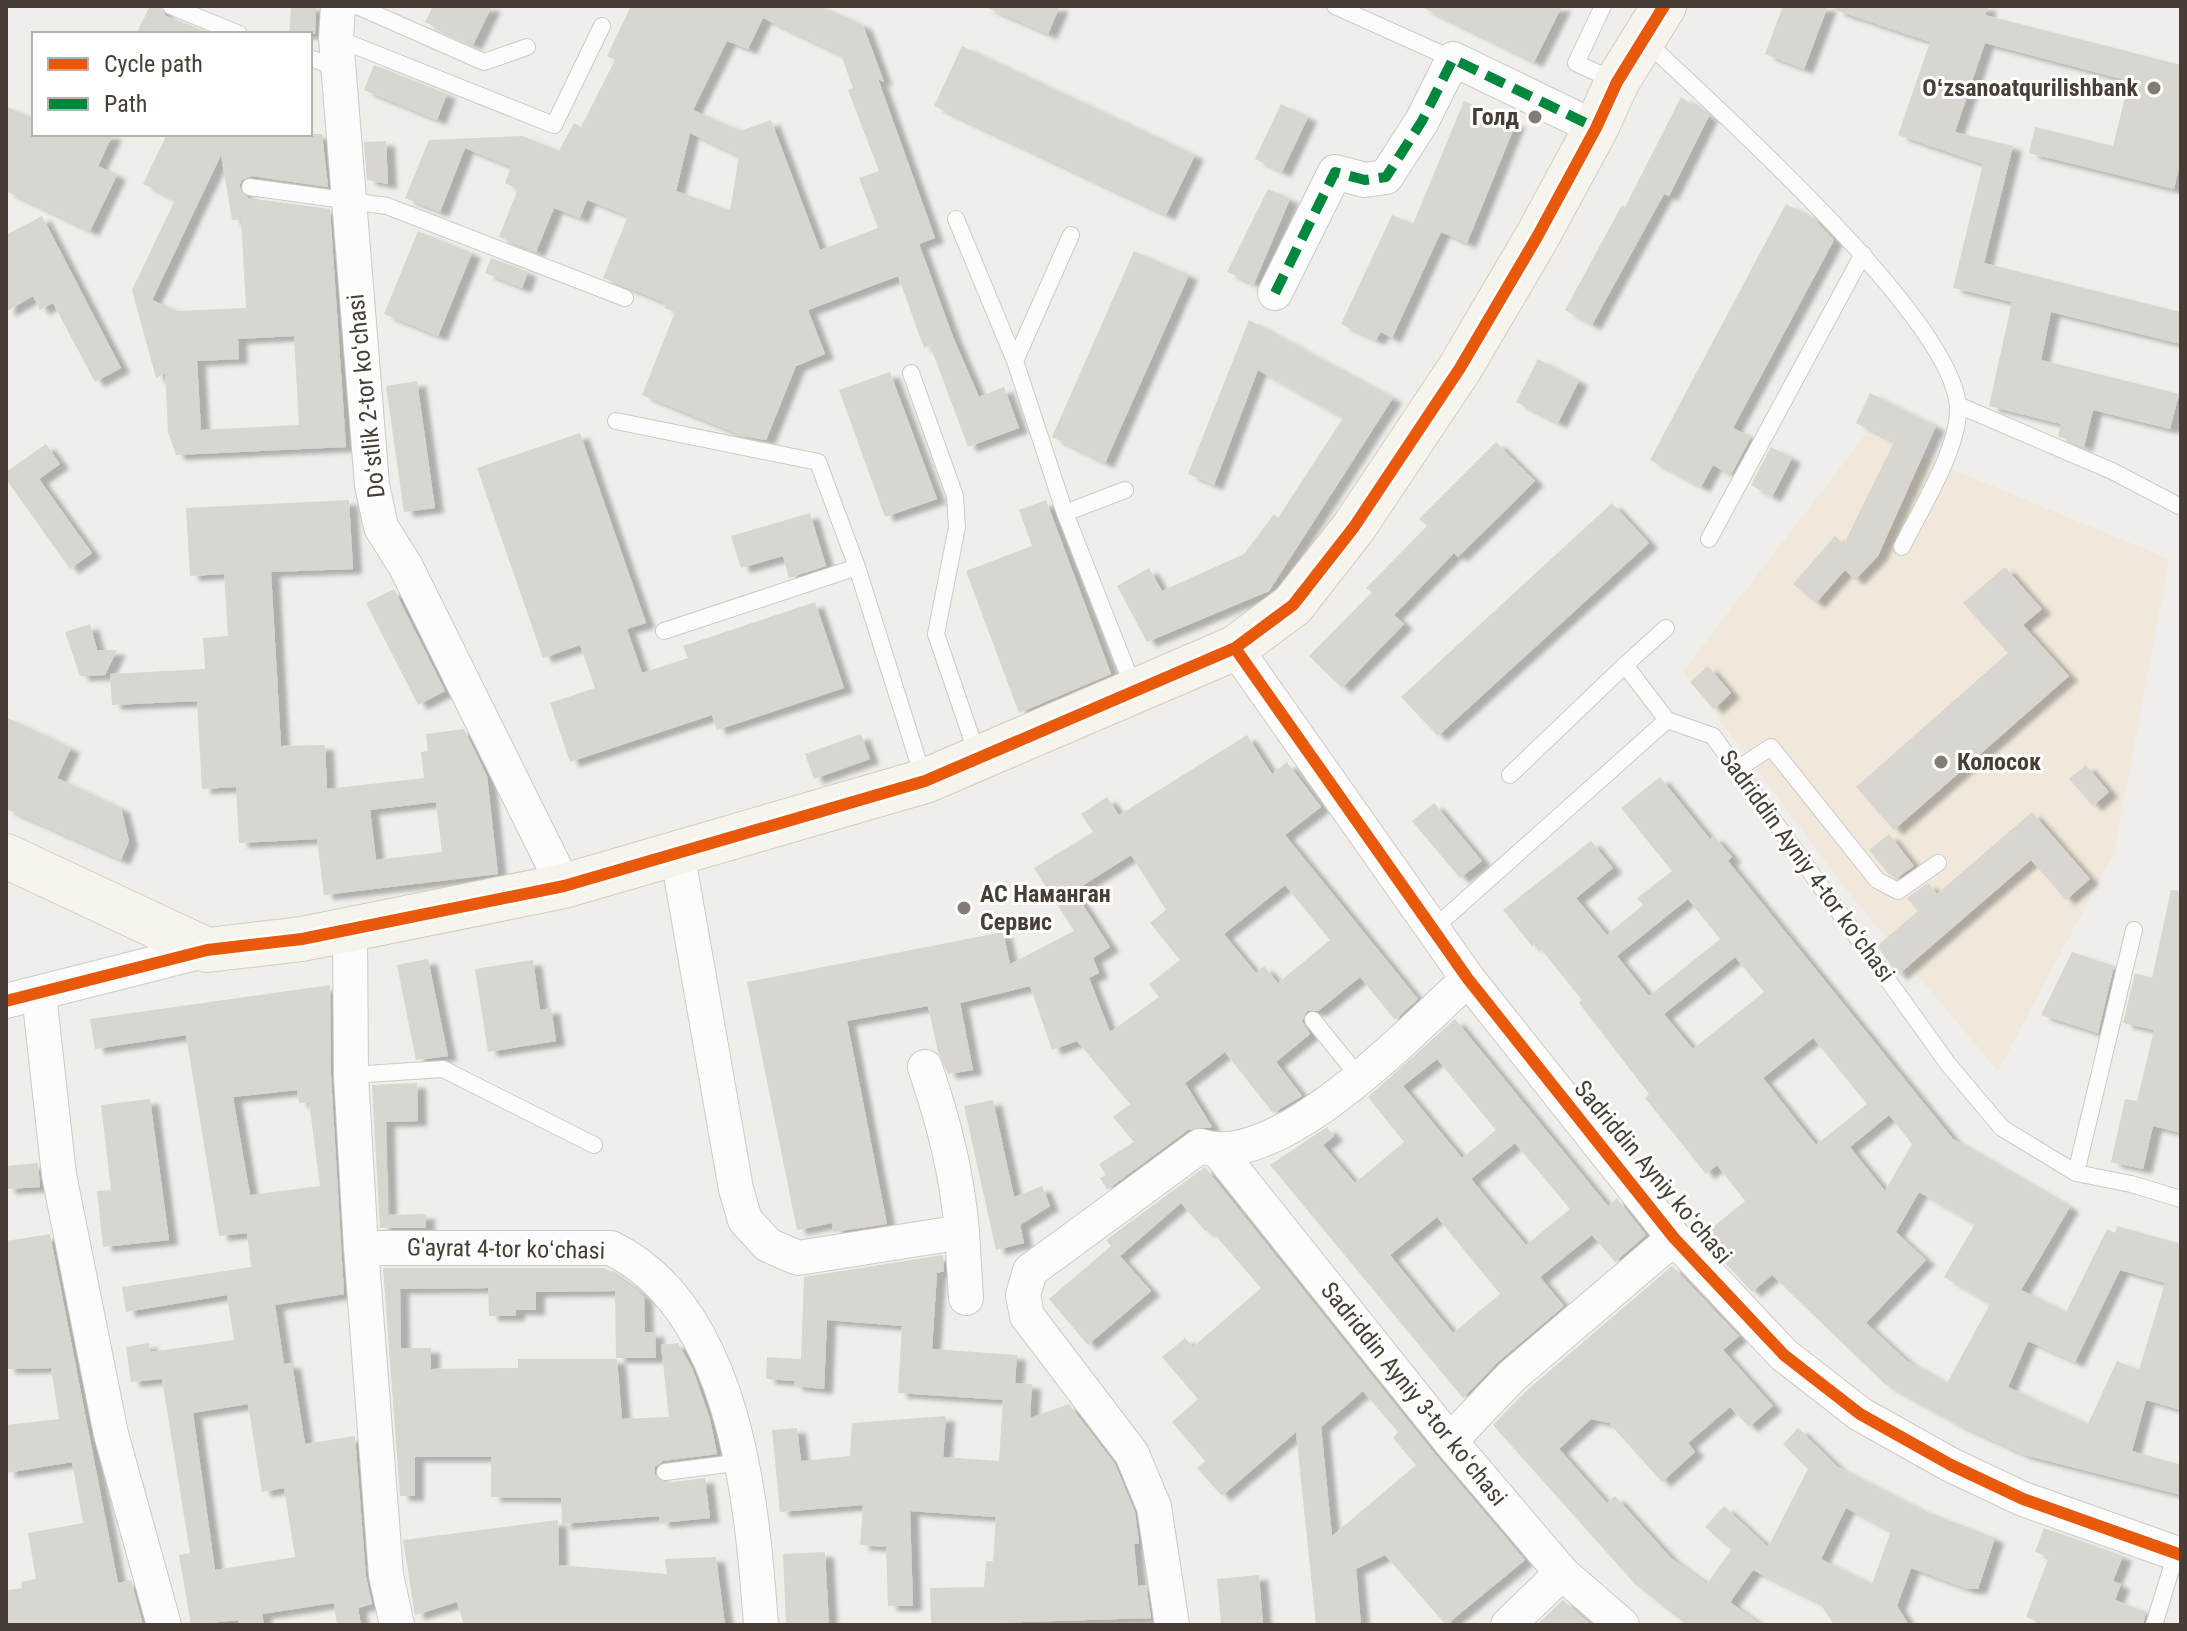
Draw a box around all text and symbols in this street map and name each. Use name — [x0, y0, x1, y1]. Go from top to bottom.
legend — [32, 32, 312, 136]
text: Cycle path — [104, 50, 203, 78]
place label: Oʻzsanoatqurilishbank — [1922, 74, 2139, 102]
marker: Oʻzsanoatqurilishbank — [2145, 79, 2163, 97]
text: Path — [104, 90, 147, 118]
place label: Голд — [1472, 103, 1519, 131]
marker: Голд — [1526, 108, 1544, 126]
street label: Doʻstlik 2-tor koʻchasi — [341, 293, 391, 499]
street label: Sadriddin Ayniy 4-tor koʻchasi — [1714, 745, 1900, 987]
place label: Колосок — [1957, 748, 2041, 776]
marker: Колосок — [1932, 753, 1950, 771]
place label: АС Наманган Сервис — [980, 880, 1111, 936]
marker: АС Наманган Сервис — [955, 899, 973, 917]
street label: Sadriddin Ayniy koʻchasi — [1568, 1075, 1738, 1269]
street label: G'ayrat 4-tor koʻchasi — [407, 1233, 605, 1265]
street label: Sadriddin Ayniy 3-tor koʻchasi — [1315, 1277, 1513, 1511]

